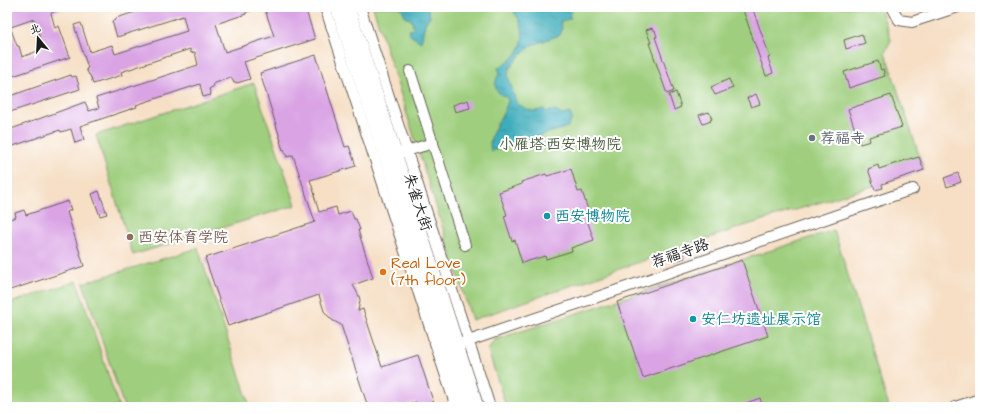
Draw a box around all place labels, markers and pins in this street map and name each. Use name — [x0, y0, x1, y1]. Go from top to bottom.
place label: 荐福寺 — [820, 128, 865, 149]
marker: 荐福寺 — [807, 133, 817, 143]
place label: 西安博物院 — [555, 206, 630, 227]
marker: 西安博物院 — [542, 211, 552, 221]
place label: 西安体育学院 — [138, 227, 228, 248]
marker: 西安体育学院 — [125, 232, 135, 242]
place label: Real Love (7th floor) — [391, 253, 466, 291]
marker: Real Love (7th floor) — [378, 267, 388, 277]
place label: 安仁坊遗址展示馆 — [701, 309, 821, 330]
marker: 安仁坊遗址展示馆 — [688, 314, 698, 324]

